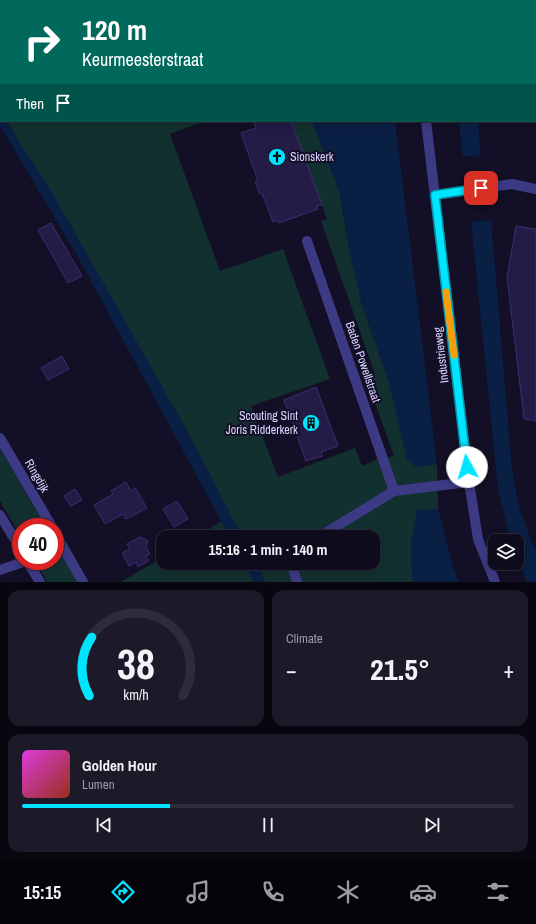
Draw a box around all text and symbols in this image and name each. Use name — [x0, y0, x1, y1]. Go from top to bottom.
text: 120 m — [82, 11, 147, 49]
icon: right — [16, 16, 68, 68]
text: Keurmeesterstraat — [82, 47, 203, 72]
icon: arrive — [52, 92, 74, 114]
text: Then — [16, 93, 44, 114]
church icon: Sionskerk — [267, 147, 287, 167]
place label: Sionskerk — [290, 149, 334, 165]
pin — [464, 171, 498, 205]
icon: arrive — [470, 177, 492, 199]
street label: Baden Powellstraat — [342, 319, 384, 405]
street label: Industrieweg — [430, 326, 452, 384]
place label: Scouting Sint Joris Ridderkerk — [226, 408, 298, 438]
building icon: Scouting Sint Joris Ridderkerk — [301, 413, 321, 433]
position arrow — [446, 446, 488, 488]
street label: Ringdijk — [21, 456, 53, 496]
speed limit sign: 40 — [12, 518, 64, 570]
map controls — [488, 534, 524, 570]
button: layers — [488, 534, 524, 570]
text: 15:16 · 1 min · 140 m — [209, 539, 327, 560]
text: Climate — [286, 630, 323, 647]
text: 38 — [117, 636, 155, 692]
text: 21.5° — [370, 649, 430, 689]
text: − — [286, 655, 297, 685]
text: + — [503, 655, 514, 685]
text: km/h — [123, 685, 149, 704]
text: Golden Hour — [82, 755, 157, 776]
text: Lumen — [82, 776, 115, 793]
icon: previous — [93, 814, 115, 836]
icon: pause — [257, 814, 279, 836]
icon: next — [421, 814, 443, 836]
icon: directions — [109, 878, 137, 906]
icon: music — [184, 878, 212, 906]
icon: phone — [259, 878, 287, 906]
icon: climate — [334, 878, 362, 906]
icon: car — [409, 878, 437, 906]
icon: filters — [484, 878, 512, 906]
text: 15:15 — [24, 880, 61, 905]

